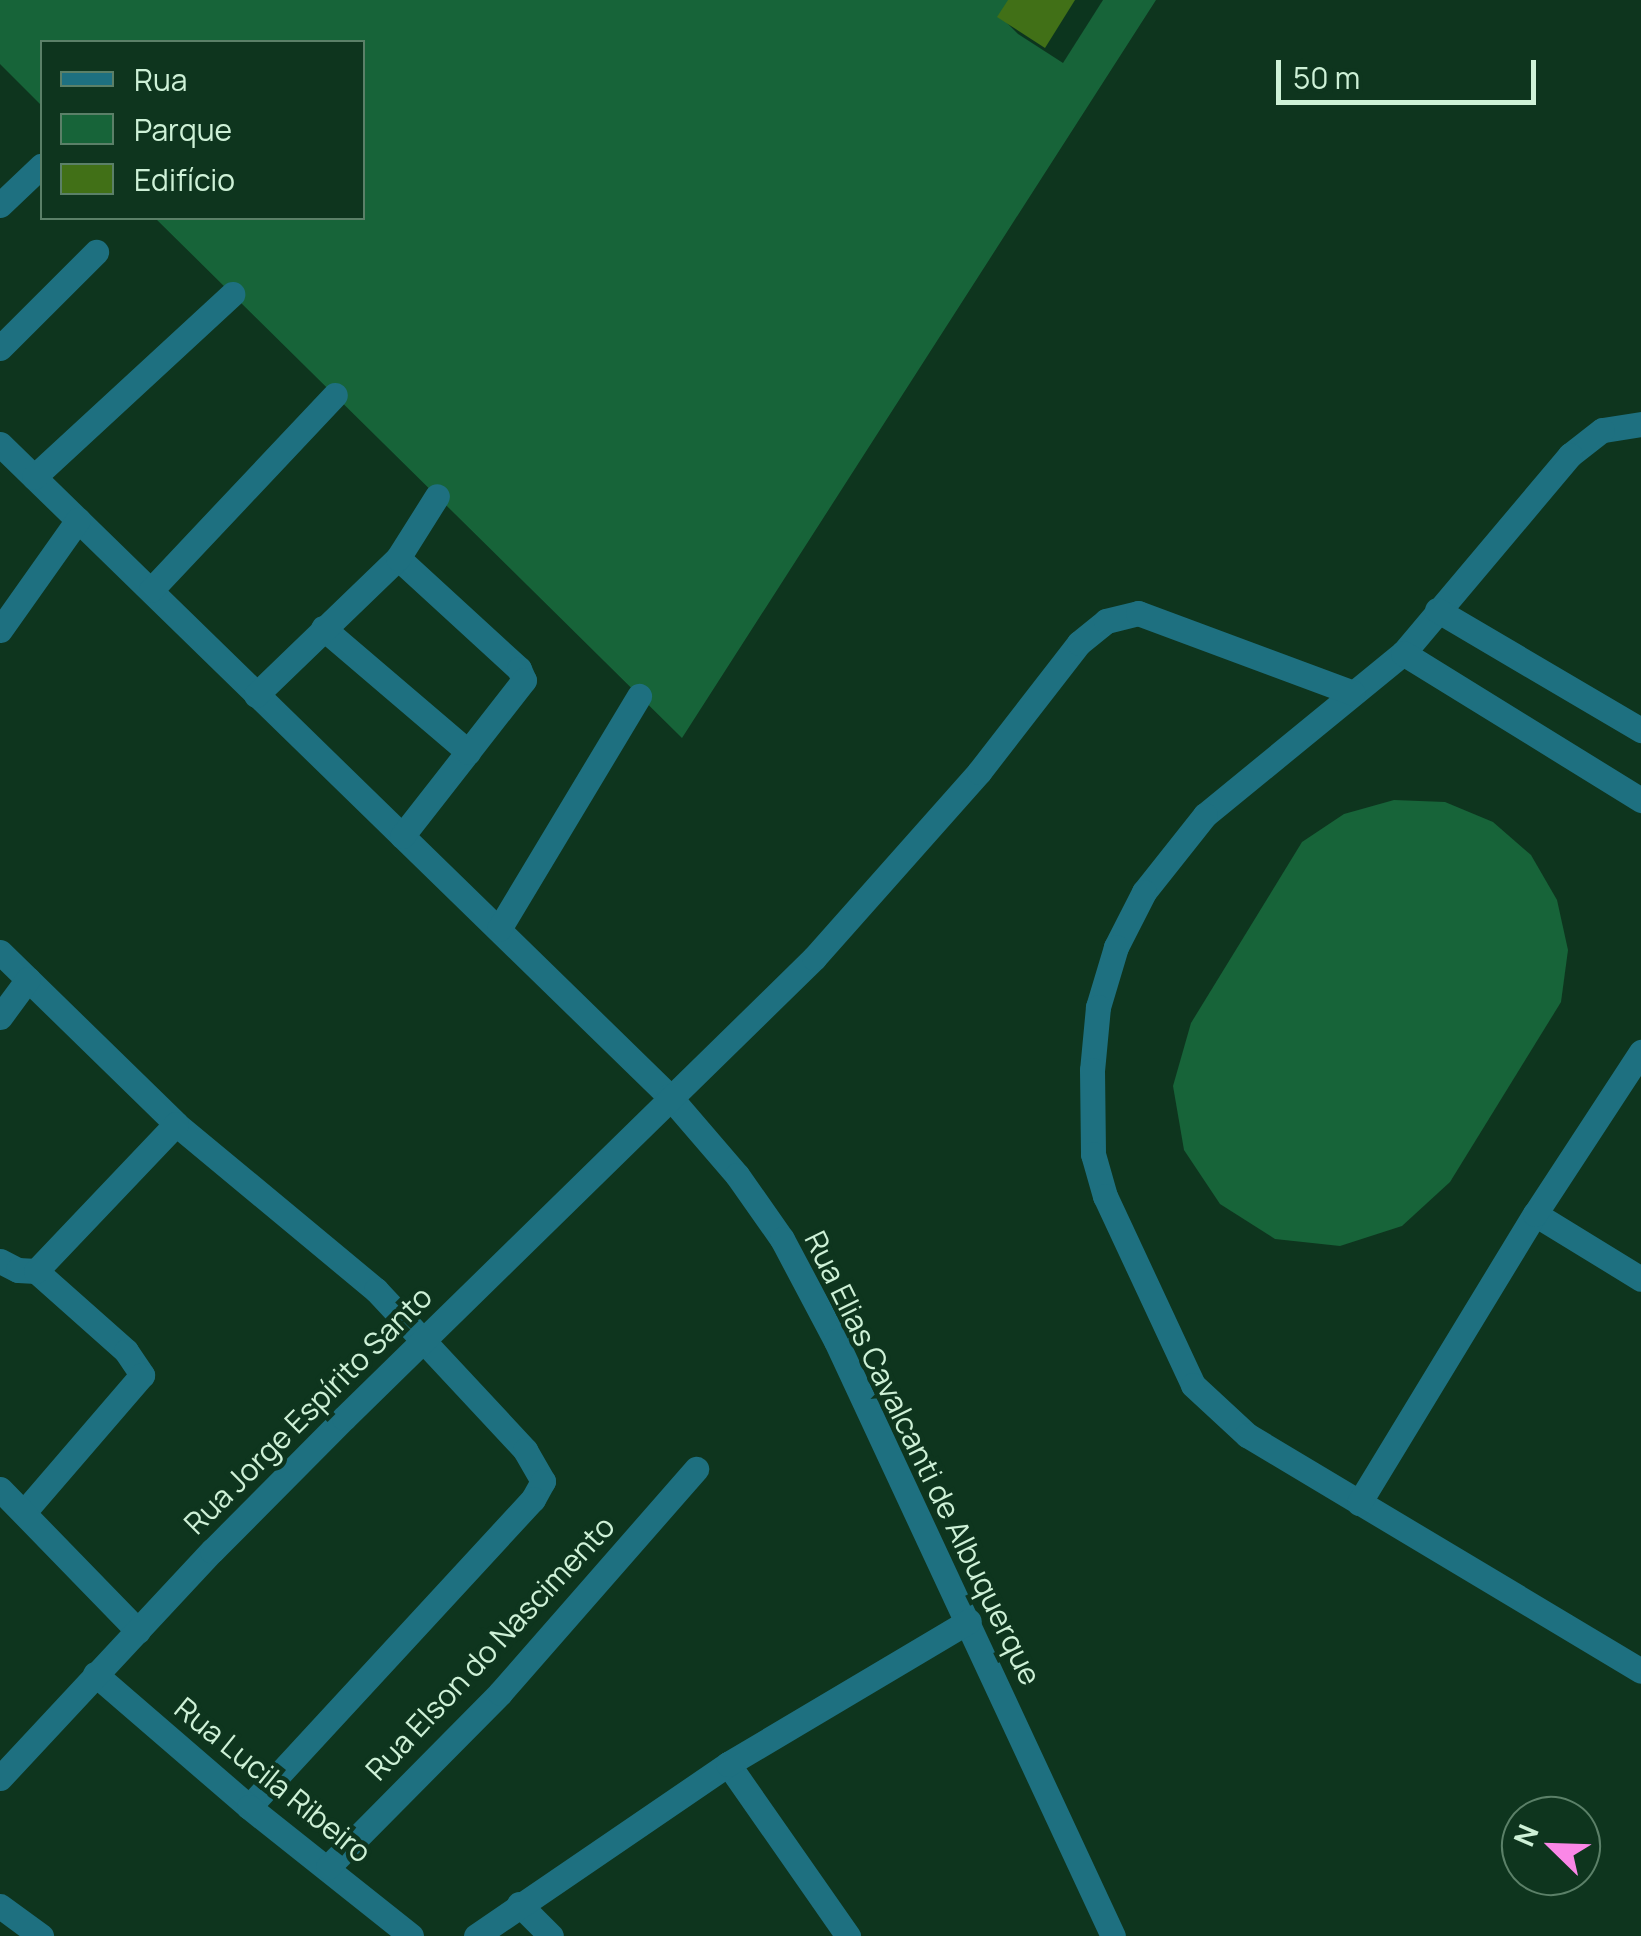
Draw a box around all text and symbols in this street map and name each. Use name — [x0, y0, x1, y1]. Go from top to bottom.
legend — [40, 40, 365, 220]
scale bar — [1281, 40, 1541, 102]
text: 50 m — [1293, 57, 1360, 98]
text: Rua — [134, 59, 187, 100]
text: Parque — [134, 109, 232, 150]
text: Edifício — [134, 159, 235, 200]
street label: Rua Elias Cavalcanti de Albuquerque — [797, 1225, 1049, 1691]
street label: Rua Jorge Espírito Santo — [177, 1279, 439, 1541]
street label: Rua Elson do Nascimento — [358, 1509, 622, 1787]
street label: Rua Lucila Ribeiro — [168, 1690, 378, 1870]
north arrow — [1501, 1796, 1601, 1896]
text: N — [1504, 1818, 1547, 1852]

